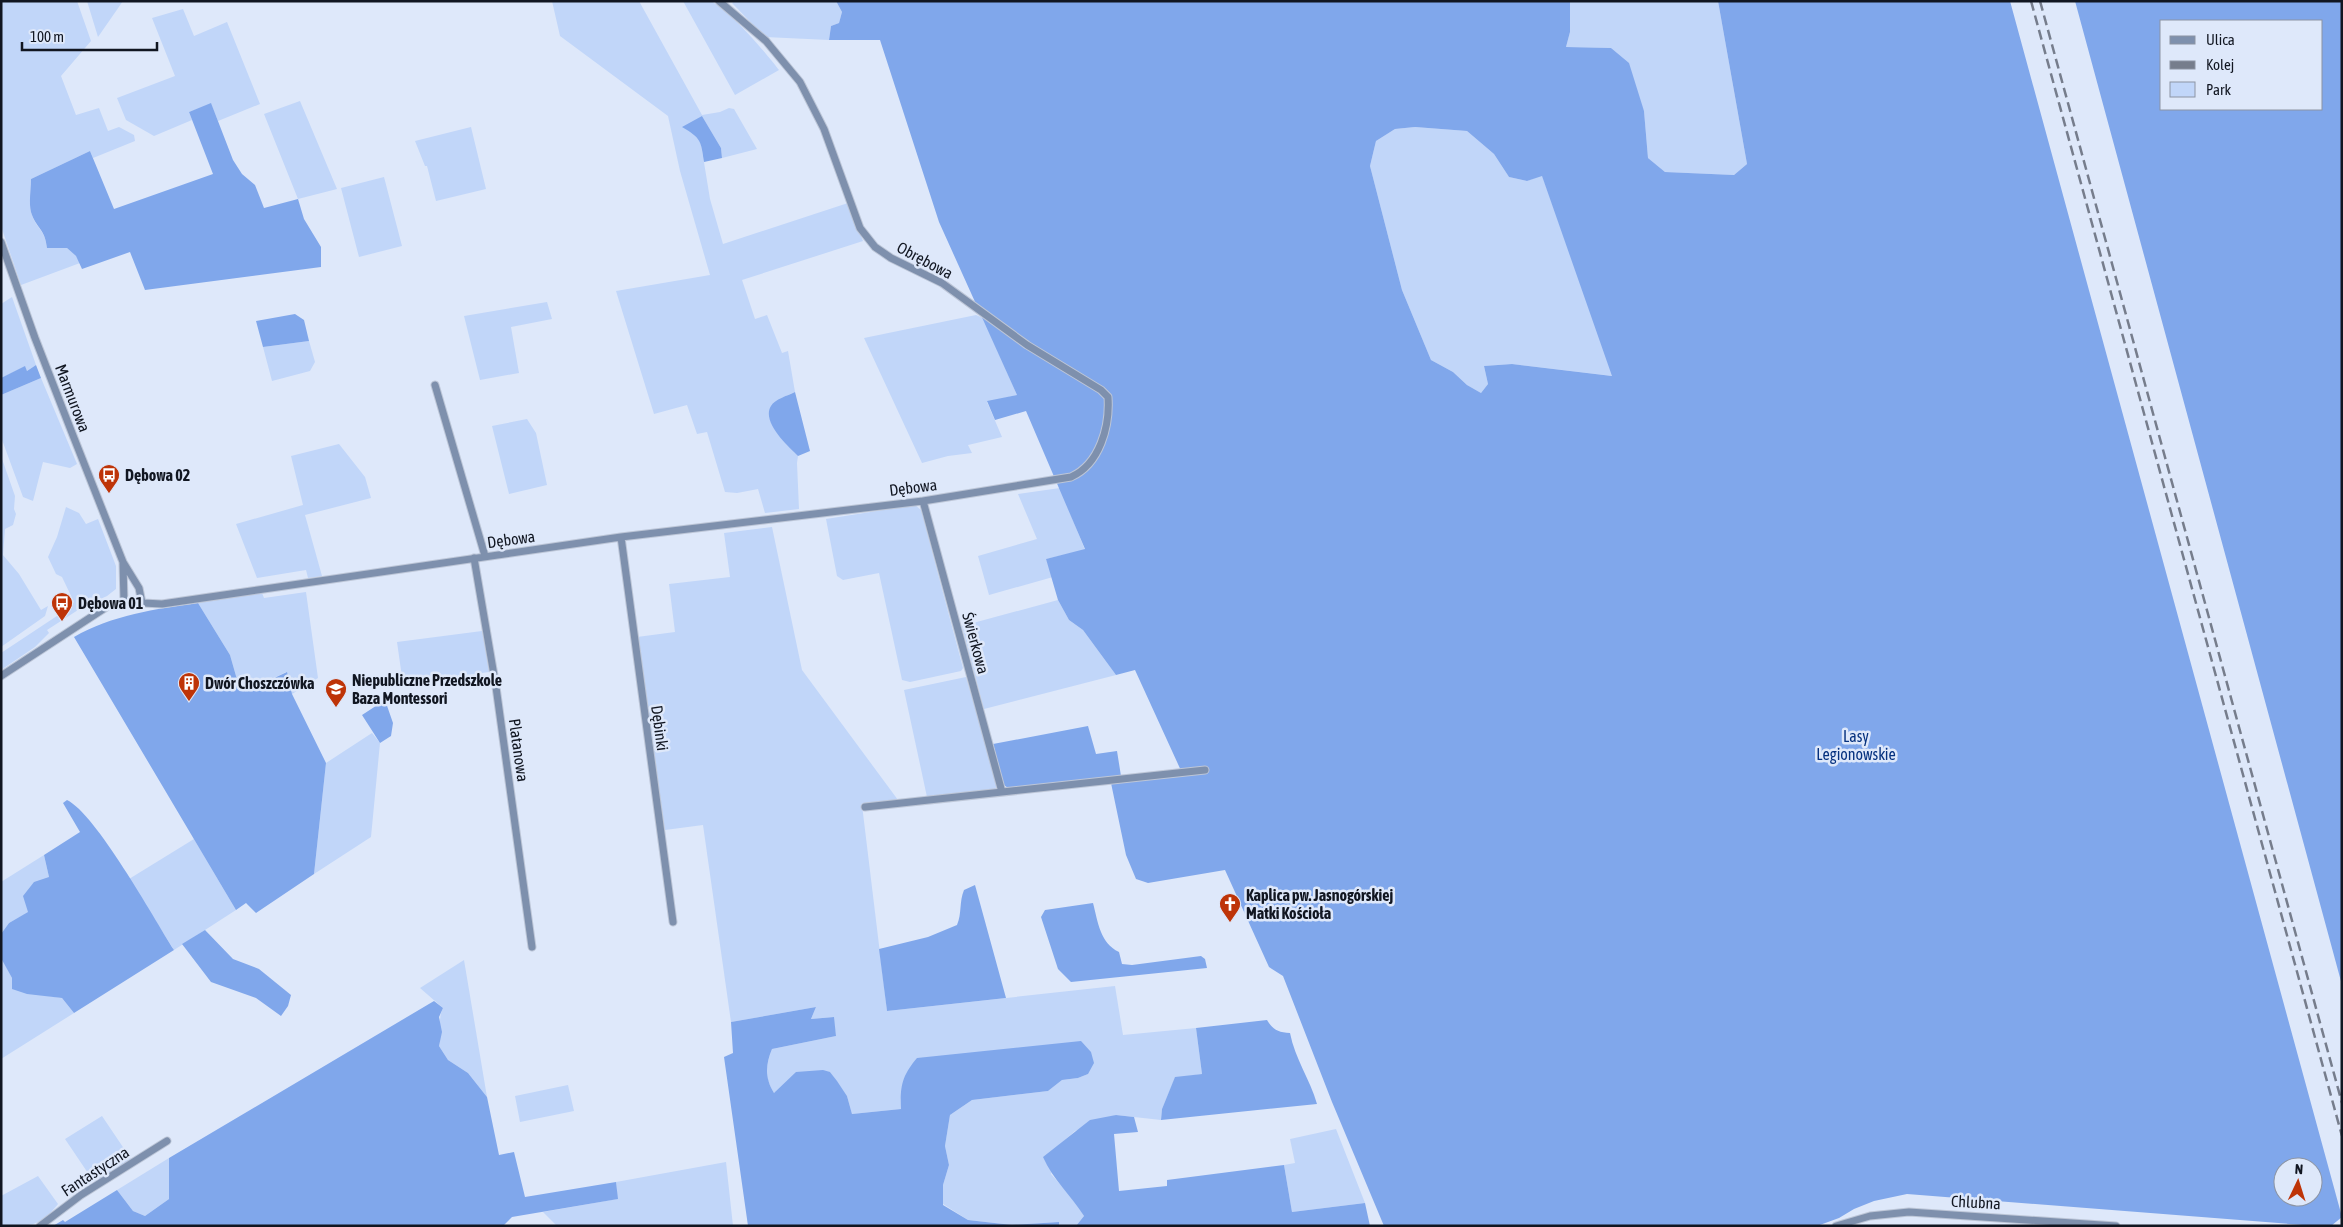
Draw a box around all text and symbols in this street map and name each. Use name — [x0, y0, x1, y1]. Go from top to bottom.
scale bar — [22, 20, 158, 52]
legend — [2160, 20, 2323, 110]
text: 100 m — [30, 28, 64, 45]
text: Ulica — [2206, 31, 2235, 48]
text: Kolej — [2206, 56, 2234, 73]
text: Park — [2206, 81, 2231, 98]
street label: Obrębowa — [894, 238, 956, 283]
street label: Marmurowa — [52, 362, 94, 434]
bus stop icon: Dębowa 02 — [97, 463, 121, 494]
place label: Dębowa 02 — [125, 466, 190, 484]
street label: Dębowa — [888, 475, 938, 500]
street label: Dębowa — [486, 527, 536, 552]
bus stop icon: Dębowa 01 — [50, 591, 74, 622]
place label: Dębowa 01 — [78, 594, 144, 612]
street label: Świerkowa — [959, 610, 993, 676]
building icon: Dwór Choszczówka — [177, 671, 201, 702]
place label: Niepubliczne Przedszkole Baza Montessori — [352, 671, 502, 707]
place label: Dwór Choszczówka — [205, 674, 314, 692]
school or university icon: Niepubliczne Przedszkole Baza Montessori — [324, 677, 348, 708]
street label: Dębinki — [647, 704, 672, 752]
street label: Platanowa — [506, 717, 532, 783]
park label: Lasy Legionowskie — [1816, 727, 1896, 764]
place label: Kaplica pw. Jasnogórskiej Matki Kościoła — [1246, 886, 1393, 922]
church icon: Kaplica pw. Jasnogórskiej Matki Kościoła — [1218, 892, 1242, 923]
street label: Fantastyczna — [58, 1142, 133, 1200]
north arrow — [2273, 1157, 2323, 1207]
text: N — [2294, 1161, 2304, 1177]
street label: Chlubna — [1951, 1192, 2001, 1212]

